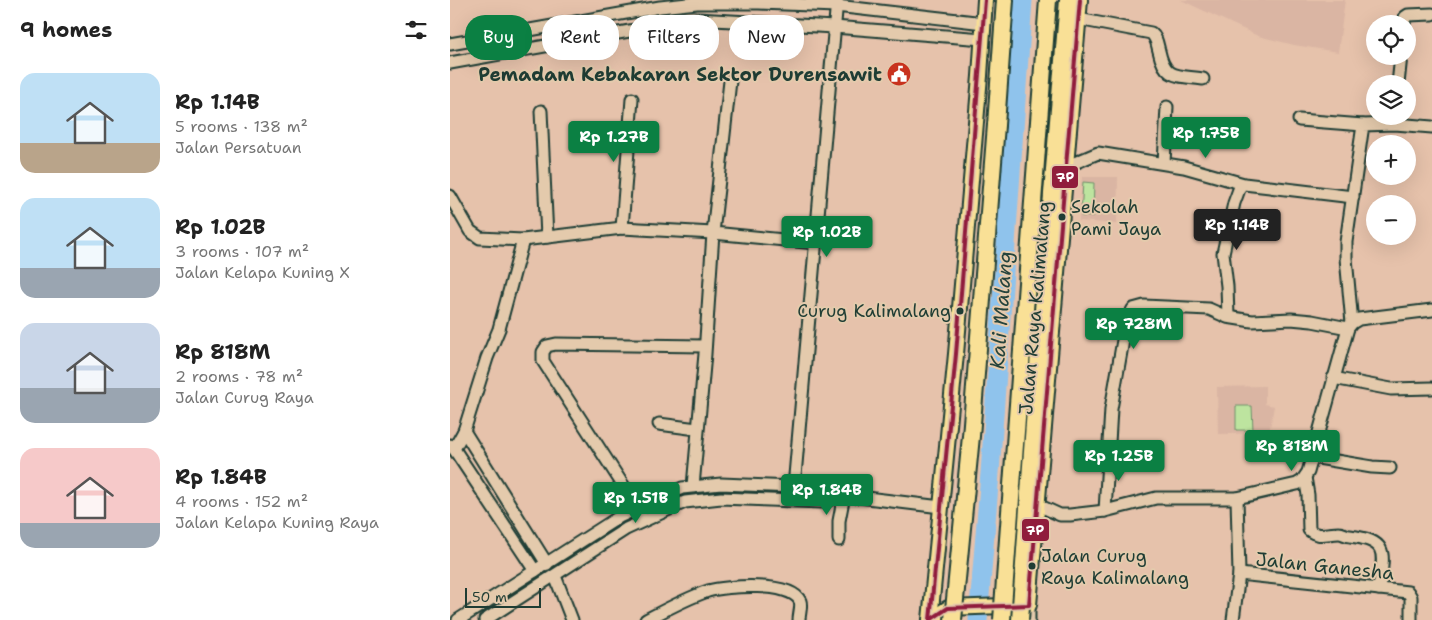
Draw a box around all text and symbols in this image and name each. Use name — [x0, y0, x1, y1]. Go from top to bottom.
chip: Buy — [465, 15, 532, 60]
chip: Rent — [542, 15, 619, 60]
chip: Filters — [629, 15, 719, 60]
chip: New — [729, 15, 804, 60]
map controls — [1366, 15, 1416, 245]
button: locate — [1366, 15, 1416, 65]
text: 9 homes — [20, 16, 112, 44]
icon: filters — [402, 16, 430, 44]
public building icon: Pemadam Kebakaran Sektor Durensawit — [886, 61, 912, 87]
place label: Pemadam Kebakaran Sektor Durensawit — [478, 62, 882, 87]
button: layers — [1366, 75, 1416, 125]
text: Rp 1.14B — [175, 88, 260, 116]
icon: home — [60, 93, 120, 153]
text: 5 rooms · 138 m² — [175, 116, 308, 137]
pin: Rp 1.75B — [1154, 116, 1258, 159]
pin: Rp 1.27B — [562, 120, 666, 163]
text: Rp 1.75B — [1172, 122, 1240, 143]
text: Rp 1.27B — [579, 126, 649, 147]
button: + — [1366, 135, 1416, 185]
text: Jalan Persatuan — [175, 137, 302, 158]
line badge: 7P — [1051, 165, 1079, 189]
text: 7P — [1056, 168, 1075, 186]
place label: Sekolah Pami Jaya — [1071, 195, 1161, 241]
button: − — [1366, 195, 1416, 245]
street label: Jalan Raya Kalimalang — [1013, 200, 1057, 416]
pin: Rp 1.14B — [1185, 208, 1289, 251]
marker: Sekolah Pami Jaya — [1057, 212, 1067, 222]
text: Rp 1.02B — [175, 213, 266, 241]
text: Rp 1.14B — [1205, 214, 1269, 235]
pin: Rp 1.02B — [775, 216, 879, 258]
icon: home — [60, 218, 120, 278]
text: Rp 1.02B — [792, 221, 862, 242]
text: 3 rooms · 107 m² — [175, 241, 309, 262]
water label: Kali Malang — [984, 250, 1018, 370]
text: Jalan Kelapa Kuning X — [175, 262, 350, 283]
place label: Curug Kalimalang — [797, 299, 951, 323]
marker: Curug Kalimalang — [955, 306, 965, 316]
pin: Rp 728M — [1088, 308, 1180, 350]
text: Rp 728M — [1096, 313, 1172, 334]
text: Rp 818M — [175, 338, 270, 366]
icon: home — [60, 343, 120, 403]
text: 2 rooms · 78 m² — [175, 366, 303, 387]
text: Jalan Curug Raya — [175, 387, 314, 408]
pin: Rp 818M — [1246, 430, 1338, 472]
text: Rp 818M — [1256, 435, 1328, 456]
pin: Rp 1.25B — [1067, 440, 1171, 482]
text: Rp 1.25B — [1084, 445, 1154, 466]
text: Rp 1.84B — [175, 463, 267, 491]
icon: home — [60, 468, 120, 528]
pin: Rp 1.84B — [775, 474, 879, 516]
text: Rp 1.84B — [792, 479, 862, 500]
pin: Rp 1.51B — [584, 482, 688, 524]
text: Rp 1.51B — [604, 487, 668, 508]
text: 4 rooms · 152 m² — [175, 491, 308, 512]
text: Jalan Kelapa Kuning Raya — [175, 512, 379, 533]
line badge: 7P — [1021, 518, 1050, 542]
text: 7P — [1026, 521, 1045, 539]
place label: Jalan Curug Raya Kalimalang — [1041, 544, 1189, 590]
street label: Jalan Ganesha — [1254, 546, 1396, 586]
marker: Jalan Curug Raya Kalimalang — [1027, 561, 1037, 571]
scale bar — [465, 585, 541, 608]
text: 50 m — [472, 588, 507, 606]

